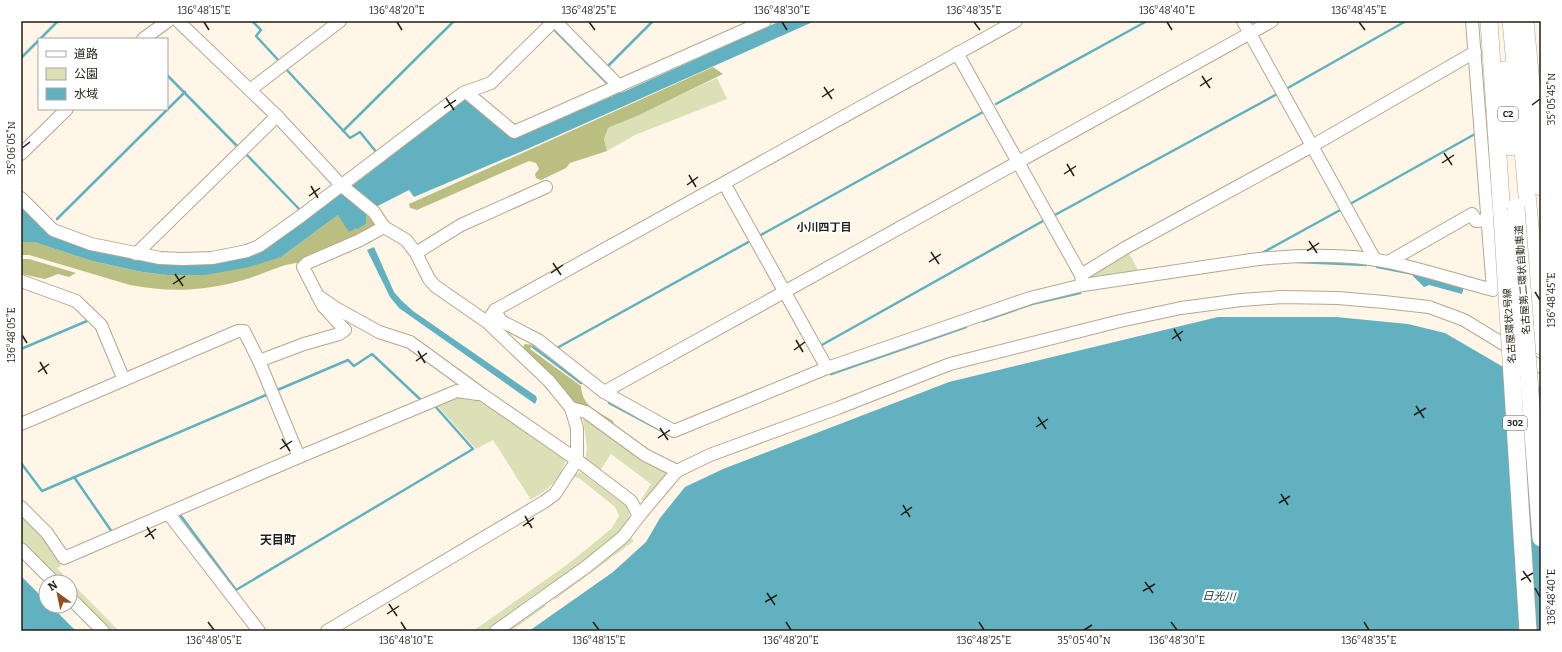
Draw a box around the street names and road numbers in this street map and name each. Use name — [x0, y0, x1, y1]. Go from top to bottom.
road number: C2 — [1498, 107, 1518, 121]
street label: 名古屋第二環状自動車道 — [1513, 225, 1533, 335]
street label: 名古屋環状2号線 — [1501, 288, 1519, 364]
road number: 302 — [1503, 416, 1527, 430]

